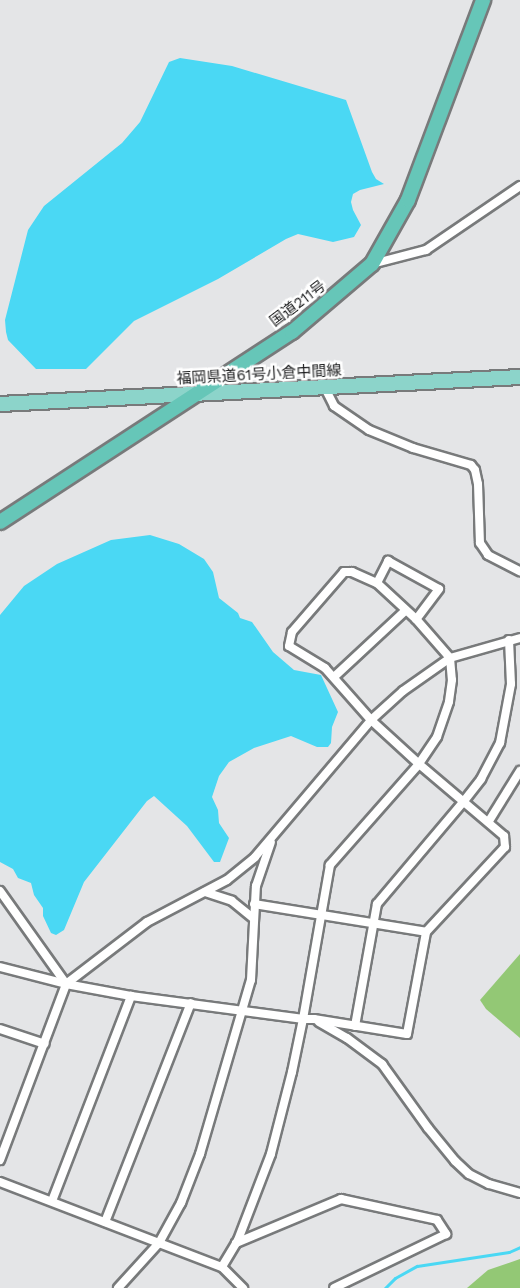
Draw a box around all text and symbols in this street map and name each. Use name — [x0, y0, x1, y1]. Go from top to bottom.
street label: 国道211号 — [266, 277, 330, 331]
street label: 福岡県道61号小倉中間線 — [176, 362, 342, 388]

